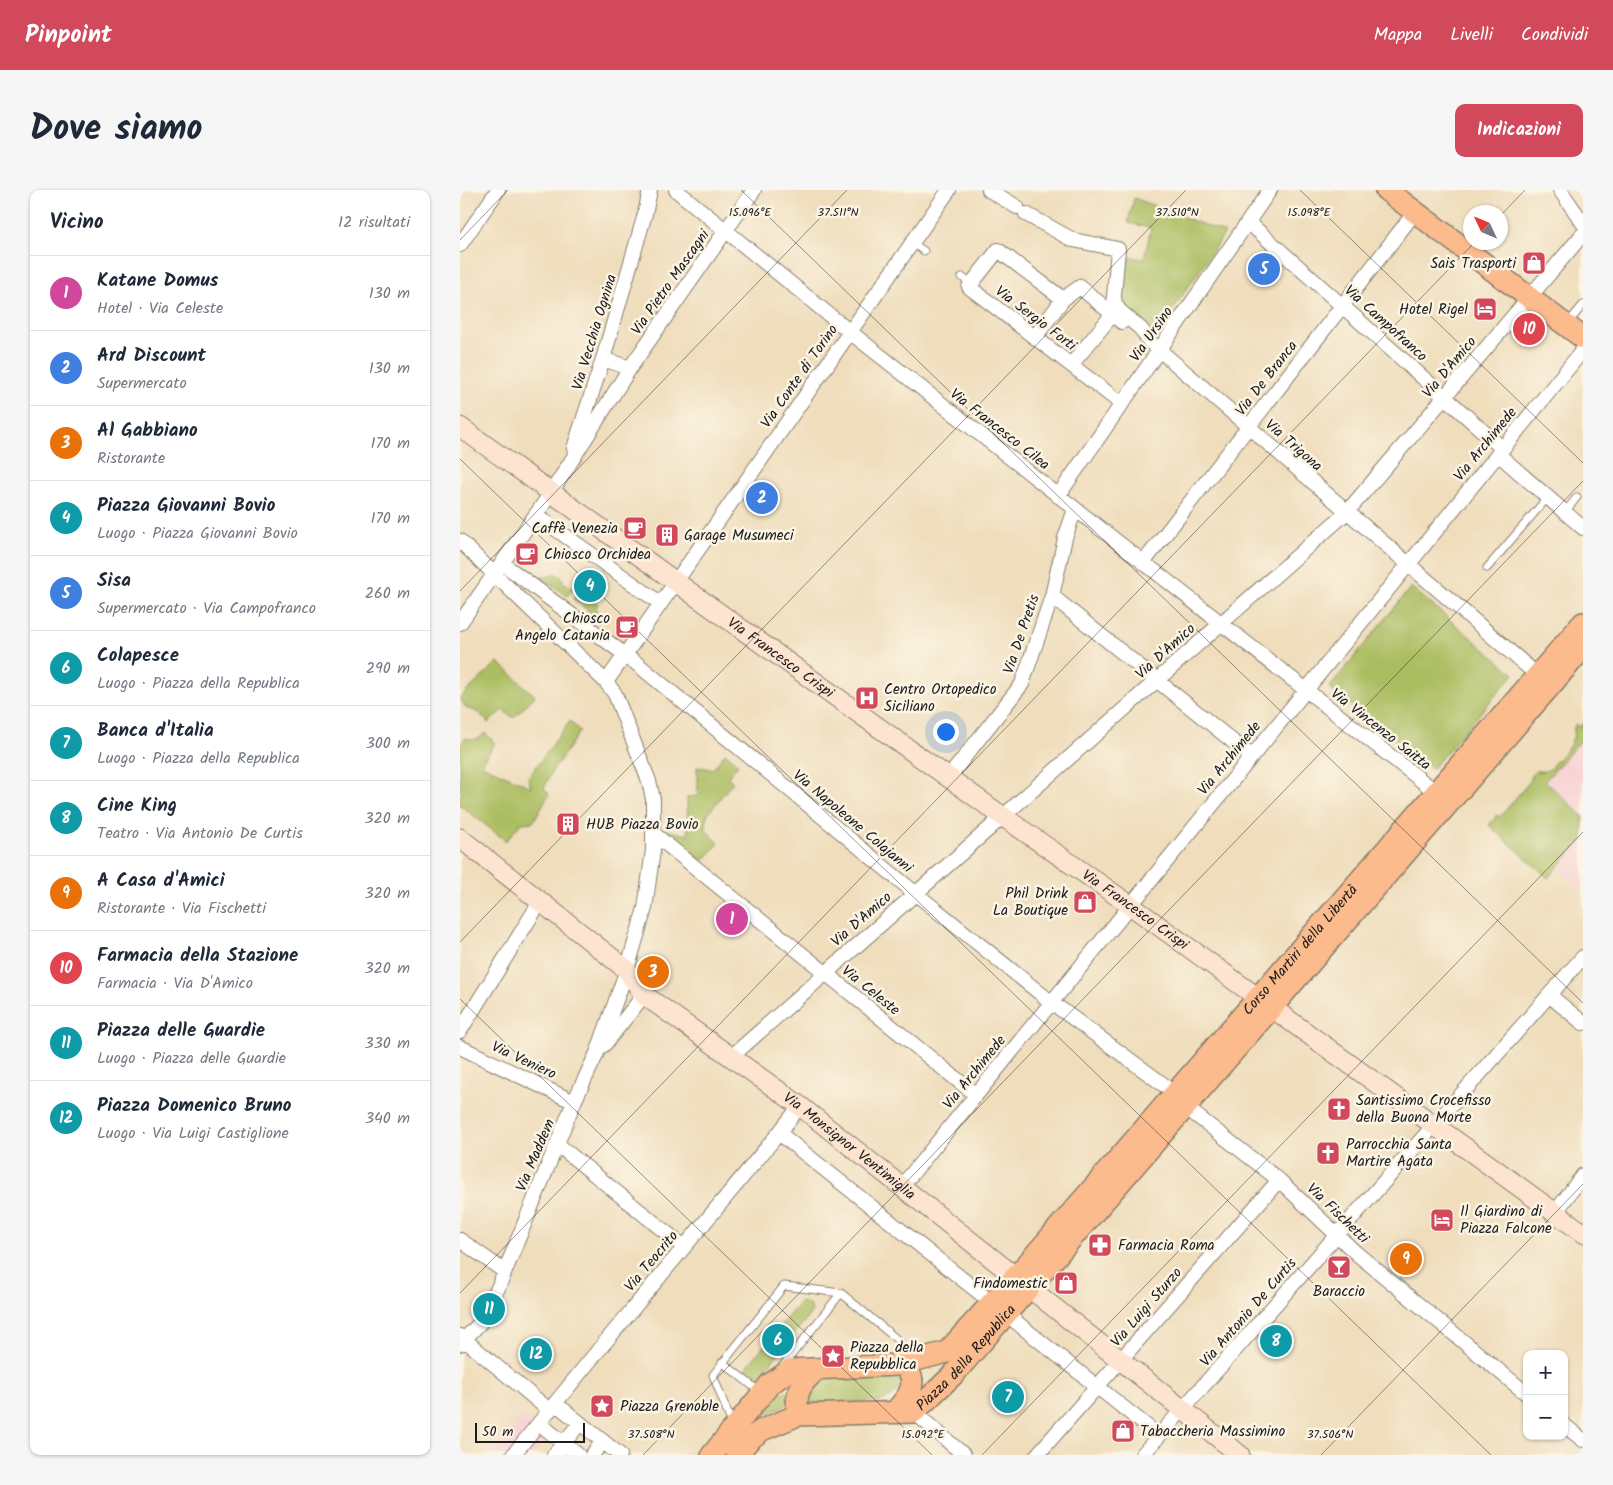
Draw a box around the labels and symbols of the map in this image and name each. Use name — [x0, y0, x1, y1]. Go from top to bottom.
text: 15.096°E — [729, 203, 772, 222]
text: 37.511°N — [817, 203, 859, 222]
text: 37.510°N — [1155, 203, 1199, 222]
text: 15.098°E — [1287, 203, 1332, 222]
north arrow — [1463, 205, 1508, 250]
street label: Via Pietro Mascagni — [625, 224, 717, 340]
pin: 5 — [1248, 250, 1280, 288]
shop icon: Sais Trasporti — [1521, 250, 1547, 276]
place label: Sais Trasporti — [1430, 252, 1517, 276]
street label: Via Vecchia Ognina — [566, 271, 624, 393]
street label: Via Campofranco — [1338, 279, 1433, 368]
street label: Via Sergio Forti — [990, 280, 1082, 358]
hotel icon: Hotel Rigel — [1472, 296, 1498, 322]
place label: Hotel Rigel — [1399, 298, 1468, 322]
street label: Via Ursino — [1124, 302, 1180, 367]
pin: 10 — [1513, 310, 1545, 348]
street label: Via Conte di Torino — [755, 319, 845, 433]
street label: Via D'Amico — [1417, 331, 1483, 404]
street label: Via De Branca — [1230, 336, 1304, 422]
street label: Via Francesco Cilea — [944, 383, 1055, 477]
street label: Via Archimede — [1448, 402, 1524, 487]
street label: Via Trigona — [1259, 414, 1328, 478]
pin: 2 — [746, 479, 778, 517]
cafe icon: Caffè Venezia — [622, 515, 648, 541]
place label: Caffè Venezia — [531, 517, 618, 541]
building icon: Garage Musumeci — [654, 522, 680, 548]
place label: Garage Musumeci — [684, 524, 795, 548]
cafe icon: Chiosco Orchidea — [514, 541, 540, 567]
place label: Chiosco Orchidea — [544, 543, 651, 567]
pin: 4 — [574, 567, 606, 605]
street label: Via De Pretis — [997, 591, 1047, 677]
place label: Chiosco Angelo Catania — [515, 607, 610, 648]
street label: Via Francesco Crispi — [722, 611, 840, 706]
cafe icon: Chiosco Angelo Catania — [614, 614, 640, 640]
street label: Via D'Amico — [1130, 618, 1202, 686]
place label: Centro Ortopedico Siciliano — [884, 678, 997, 719]
street label: Via Vincenzo Saitta — [1325, 683, 1436, 777]
hospital icon: Centro Ortopedico Siciliano — [854, 685, 880, 711]
street label: Via Archimede — [1192, 716, 1268, 801]
your location — [933, 719, 959, 745]
street label: Via Napoleone Colajanni — [787, 764, 919, 880]
building icon: HUB Piazza Bovio — [555, 811, 581, 837]
place label: HUB Piazza Bovio — [586, 813, 699, 837]
street label: Via Francesco Crispi — [1076, 864, 1194, 958]
street label: Corso Martiri della Libertà — [1237, 879, 1364, 1021]
place label: Phil Drink La Boutique — [993, 882, 1069, 923]
street label: Via D'Amico — [826, 886, 898, 953]
shop icon: Phil Drink La Boutique — [1072, 889, 1098, 915]
pin: 1 — [716, 900, 748, 938]
pin: 3 — [637, 953, 669, 991]
street label: Via Celeste — [836, 960, 905, 1022]
street label: Via Archimede — [937, 1030, 1013, 1115]
street label: Via Veniero — [487, 1035, 560, 1087]
street label: Via Monsignor Ventimiglia — [778, 1086, 921, 1206]
place label: Santissimo Crocefisso della Buona Morte — [1356, 1089, 1491, 1130]
church icon: Santissimo Crocefisso della Buona Morte — [1326, 1096, 1352, 1122]
street label: Via Maddem — [510, 1115, 562, 1196]
place label: Parrocchia Santa Martire Agata — [1346, 1133, 1452, 1174]
church icon: Parrocchia Santa Martire Agata — [1315, 1140, 1341, 1166]
street label: Via Fischetti — [1301, 1178, 1375, 1251]
place label: Il Giardino di Piazza Falcone — [1460, 1200, 1552, 1241]
hotel icon: Il Giardino di Piazza Falcone — [1429, 1207, 1455, 1233]
street label: Via Teocrito — [619, 1225, 685, 1298]
pharmacy icon: Farmacia Roma — [1087, 1232, 1113, 1258]
place label: Farmacia Roma — [1118, 1234, 1215, 1258]
pin: 9 — [1390, 1240, 1422, 1278]
street label: Via Antonio De Curtis — [1194, 1252, 1303, 1373]
bar icon: Baraccio — [1326, 1254, 1352, 1280]
street label: Via Luigi Sturzo — [1105, 1262, 1189, 1353]
shop icon: Findomestic — [1053, 1270, 1079, 1296]
place label: Findomestic — [973, 1272, 1048, 1296]
place label: Baraccio — [1313, 1280, 1365, 1304]
pin: 11 — [473, 1290, 505, 1328]
street label: Piazza della Republica — [911, 1299, 1022, 1417]
pin: 6 — [762, 1321, 794, 1359]
pin: 8 — [1260, 1322, 1292, 1360]
pin: 12 — [520, 1335, 552, 1373]
place label: Piazza della Repubblica — [850, 1336, 924, 1377]
place icon: Piazza della Repubblica — [820, 1343, 846, 1369]
pin: 7 — [992, 1378, 1024, 1416]
place icon: Piazza Grenoble — [589, 1393, 615, 1419]
place label: Piazza Grenoble — [620, 1395, 719, 1419]
shop icon: Tabaccheria Massimino — [1110, 1418, 1136, 1444]
scale bar — [475, 1420, 585, 1443]
place label: Tabaccheria Massimino — [1140, 1420, 1285, 1444]
text: 37.508°N — [627, 1425, 675, 1444]
text: 15.092°E — [902, 1425, 945, 1444]
text: 37.506°N — [1307, 1425, 1353, 1444]

